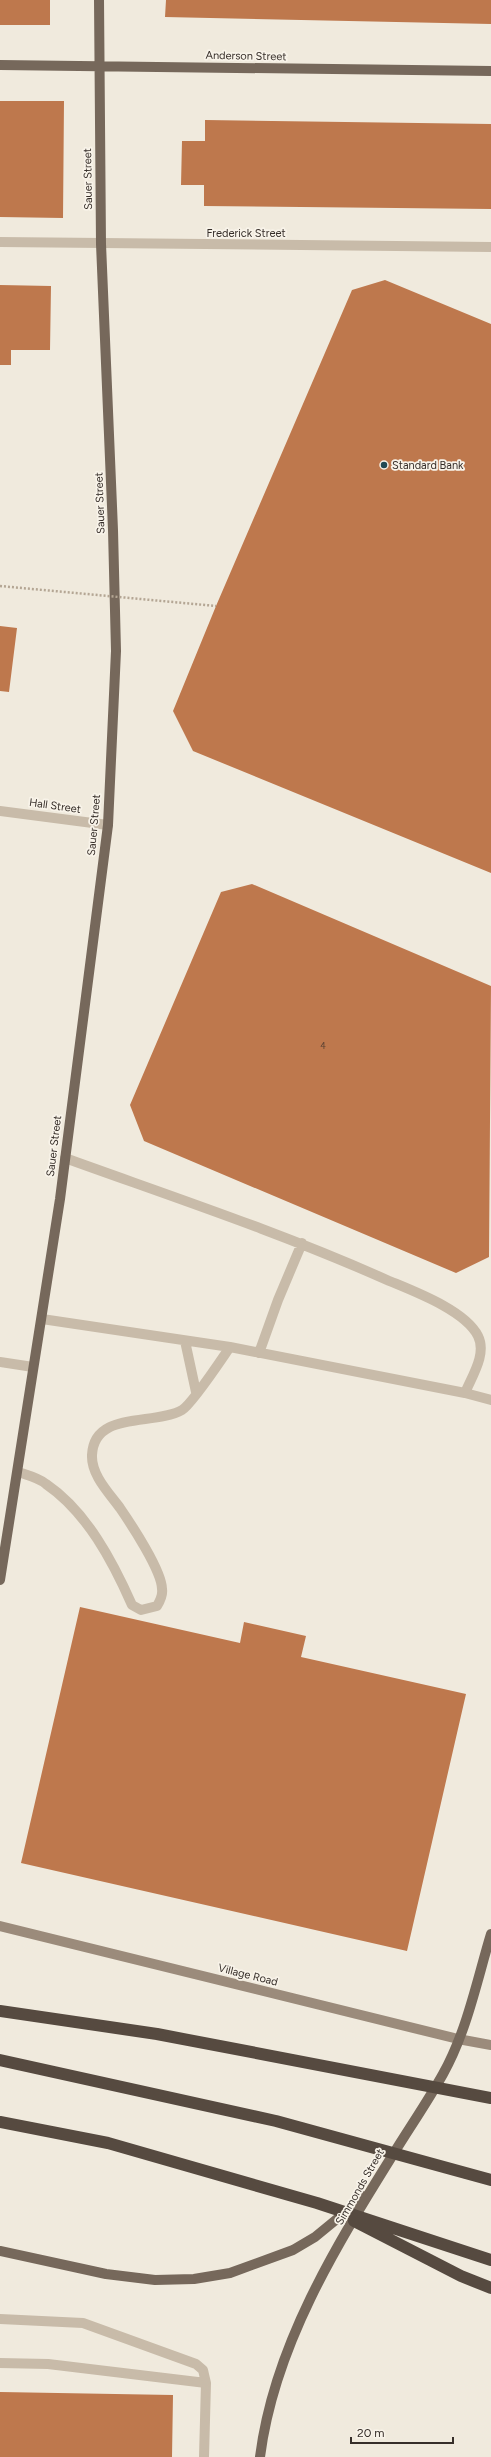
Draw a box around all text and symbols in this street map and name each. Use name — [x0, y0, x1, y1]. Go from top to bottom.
street label: Anderson Street — [205, 49, 287, 63]
street label: Sauer Street — [81, 148, 95, 210]
street label: Frederick Street — [206, 227, 286, 240]
place label: Standard Bank — [392, 459, 464, 472]
marker: Standard Bank — [379, 460, 389, 470]
street label: Sauer Street — [92, 472, 108, 534]
street label: Sauer Street — [85, 794, 103, 856]
street label: Hall Street — [28, 796, 82, 816]
house number: 4 — [320, 1040, 326, 1051]
street label: Sauer Street — [44, 1115, 64, 1177]
street label: Village Road — [217, 1961, 279, 1989]
street label: Simmonds Street — [333, 2147, 387, 2227]
scale bar — [351, 2419, 453, 2445]
text: 20 m — [357, 2426, 385, 2440]

